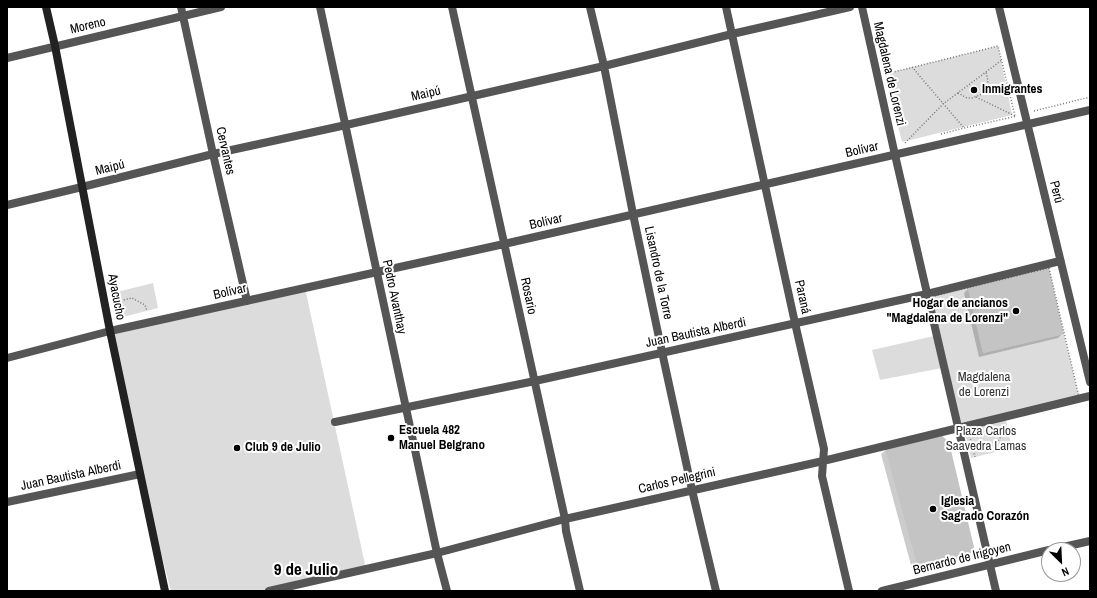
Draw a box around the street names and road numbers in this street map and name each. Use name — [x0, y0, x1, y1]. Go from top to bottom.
street label: Moreno — [69, 14, 107, 38]
street label: Magdalena de Lorenzi — [869, 21, 909, 127]
street label: Maipú — [410, 83, 442, 105]
street label: Cervantes — [212, 126, 238, 176]
street label: Bolívar — [844, 139, 880, 161]
street label: Maipú — [94, 157, 126, 179]
street label: Perú — [1046, 179, 1066, 205]
street label: Bolívar — [528, 211, 564, 233]
street label: Lisandro de la Torre — [641, 225, 675, 321]
street label: Pedro Avanthay — [379, 258, 409, 336]
street label: Ayacucho — [104, 273, 128, 321]
street label: Rosario — [516, 276, 540, 316]
street label: Paraná — [791, 279, 813, 315]
street label: Bolívar — [212, 281, 248, 303]
street label: Juan Bautista Alberdi — [645, 315, 747, 351]
street label: Juan Bautista Alberdi — [20, 458, 122, 494]
street label: Carlos Pellegrini — [637, 465, 717, 497]
street label: Bernardo de Irigoyen — [912, 539, 1012, 579]

